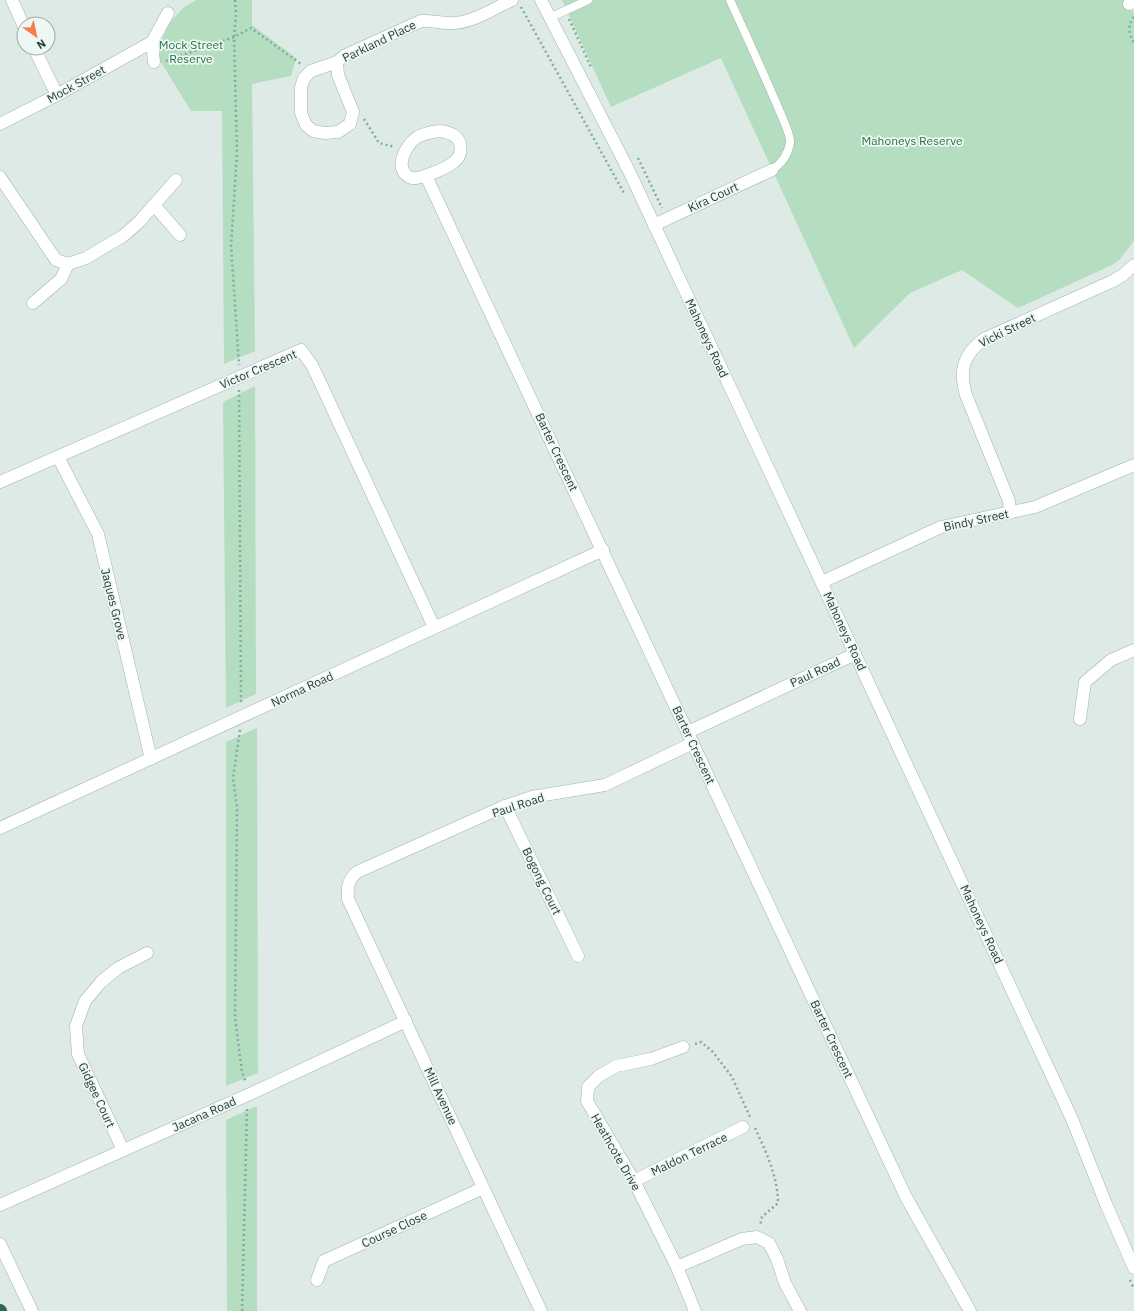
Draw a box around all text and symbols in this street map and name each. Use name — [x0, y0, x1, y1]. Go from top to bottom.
north arrow — [16, 16, 56, 56]
street label: Parkland Place — [340, 17, 419, 65]
text: N — [34, 36, 49, 52]
park label: Mock Street Reserve — [159, 37, 223, 66]
street label: Mock Street — [44, 62, 108, 106]
park label: Mahoneys Reserve — [861, 133, 963, 148]
street label: Kira Court — [685, 179, 741, 215]
street label: Mahoneys Road — [682, 296, 732, 380]
street label: Vicki Street — [976, 310, 1038, 350]
street label: Victor Crescent — [217, 346, 299, 392]
street label: Barter Crescent — [532, 411, 582, 493]
street label: Bindy Street — [942, 506, 1010, 534]
street label: Jaques Grove — [98, 567, 130, 642]
street label: Mahoneys Road — [820, 589, 870, 673]
street label: Paul Road — [787, 654, 843, 690]
street label: Norma Road — [269, 668, 335, 710]
street label: Barter Crescent — [669, 704, 719, 786]
street label: Paul Road — [490, 790, 546, 820]
street label: Bogong Court — [519, 845, 565, 917]
street label: Mahoneys Road — [957, 882, 1007, 966]
street label: Barter Crescent — [807, 998, 857, 1080]
street label: Gidgee Court — [75, 1060, 119, 1130]
street label: Mill Avenue — [421, 1065, 461, 1128]
street label: Jacana Road — [170, 1093, 238, 1135]
street label: Heathcote Drive — [588, 1111, 644, 1194]
street label: Maldon Terrace — [648, 1129, 730, 1179]
street label: Course Close — [359, 1207, 429, 1251]

